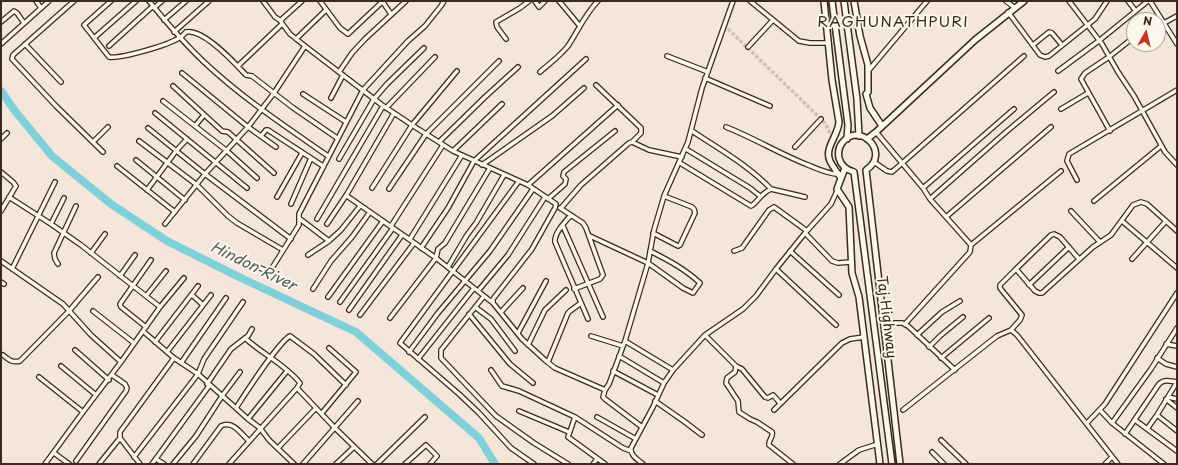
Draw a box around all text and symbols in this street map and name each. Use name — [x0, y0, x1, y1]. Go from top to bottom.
north arrow — [1126, 12, 1166, 52]
text: N — [1142, 12, 1153, 30]
district label: RAGHUNATHPURI — [818, 14, 968, 32]
water label: Hindon River — [207, 239, 299, 295]
street label: Taj Highway — [873, 275, 899, 359]

